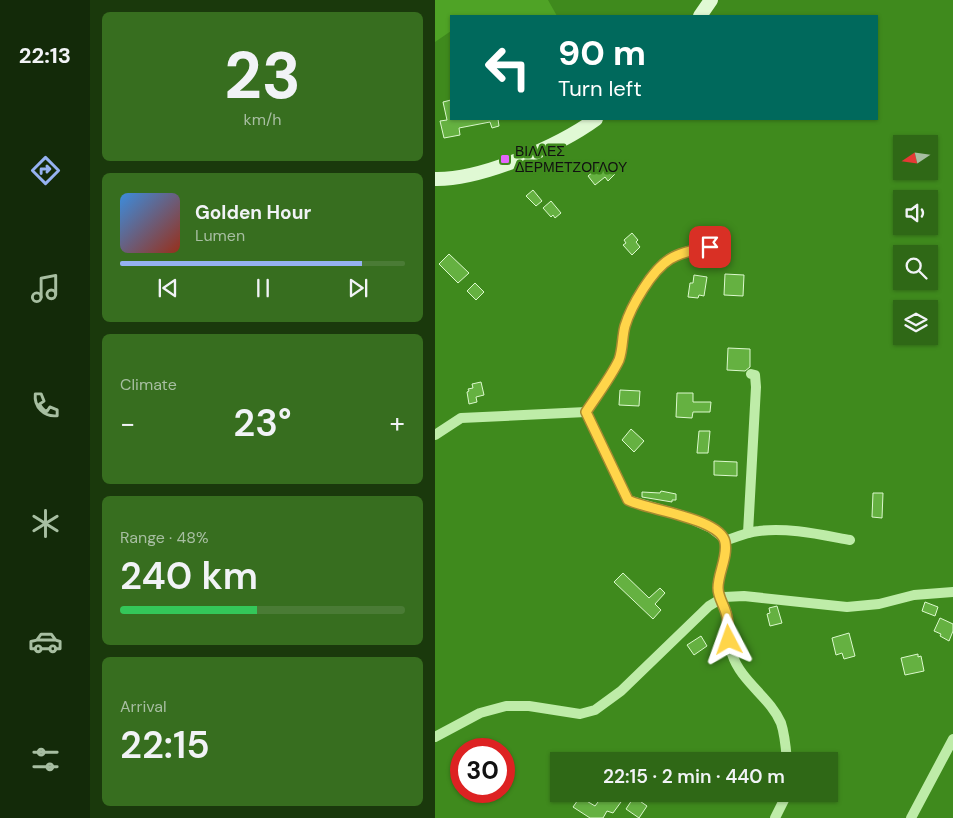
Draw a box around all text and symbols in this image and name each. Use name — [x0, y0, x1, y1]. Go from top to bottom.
text: 90 m — [558, 30, 646, 76]
text: 23 — [224, 34, 301, 118]
icon: left — [475, 35, 540, 100]
text: 22:13 — [19, 41, 71, 70]
text: Turn left — [558, 74, 642, 103]
text: km/h — [244, 109, 281, 130]
north arrow — [893, 135, 937, 180]
map controls — [893, 135, 938, 345]
place label: ΒΙΛΛΕΣ ΔΕΡΜΕΤΖΟΓΛΟΥ — [515, 142, 628, 176]
icon: directions — [28, 153, 63, 188]
marker: ΒΙΛΛΕΣ ΔΕΡΜΕΤΖΟΓΛΟΥ — [499, 153, 511, 165]
button: sound — [893, 190, 938, 235]
text: Golden Hour — [195, 200, 311, 225]
text: Lumen — [195, 225, 245, 246]
pin — [689, 226, 731, 268]
icon: arrive — [696, 233, 724, 261]
button: search — [893, 245, 938, 290]
icon: music — [28, 271, 63, 306]
icon: previous — [154, 274, 182, 302]
icon: pause — [249, 274, 277, 302]
icon: next — [344, 274, 372, 302]
button: layers — [893, 300, 938, 345]
text: Climate — [120, 374, 177, 395]
icon: phone — [28, 388, 63, 423]
text: 23° — [233, 398, 292, 448]
text: − — [120, 405, 135, 442]
text: + — [390, 405, 405, 442]
icon: climate — [28, 506, 63, 541]
text: Range · 48% — [120, 527, 209, 548]
text: 240 km — [120, 551, 258, 601]
position arrow — [702, 613, 754, 665]
icon: car — [28, 624, 63, 659]
text: Arrival — [120, 696, 167, 717]
text: 22:15 — [120, 720, 210, 770]
speed limit sign: 30 — [450, 738, 515, 803]
icon: filters — [28, 742, 63, 777]
text: 22:15 · 2 min · 440 m — [603, 764, 785, 789]

